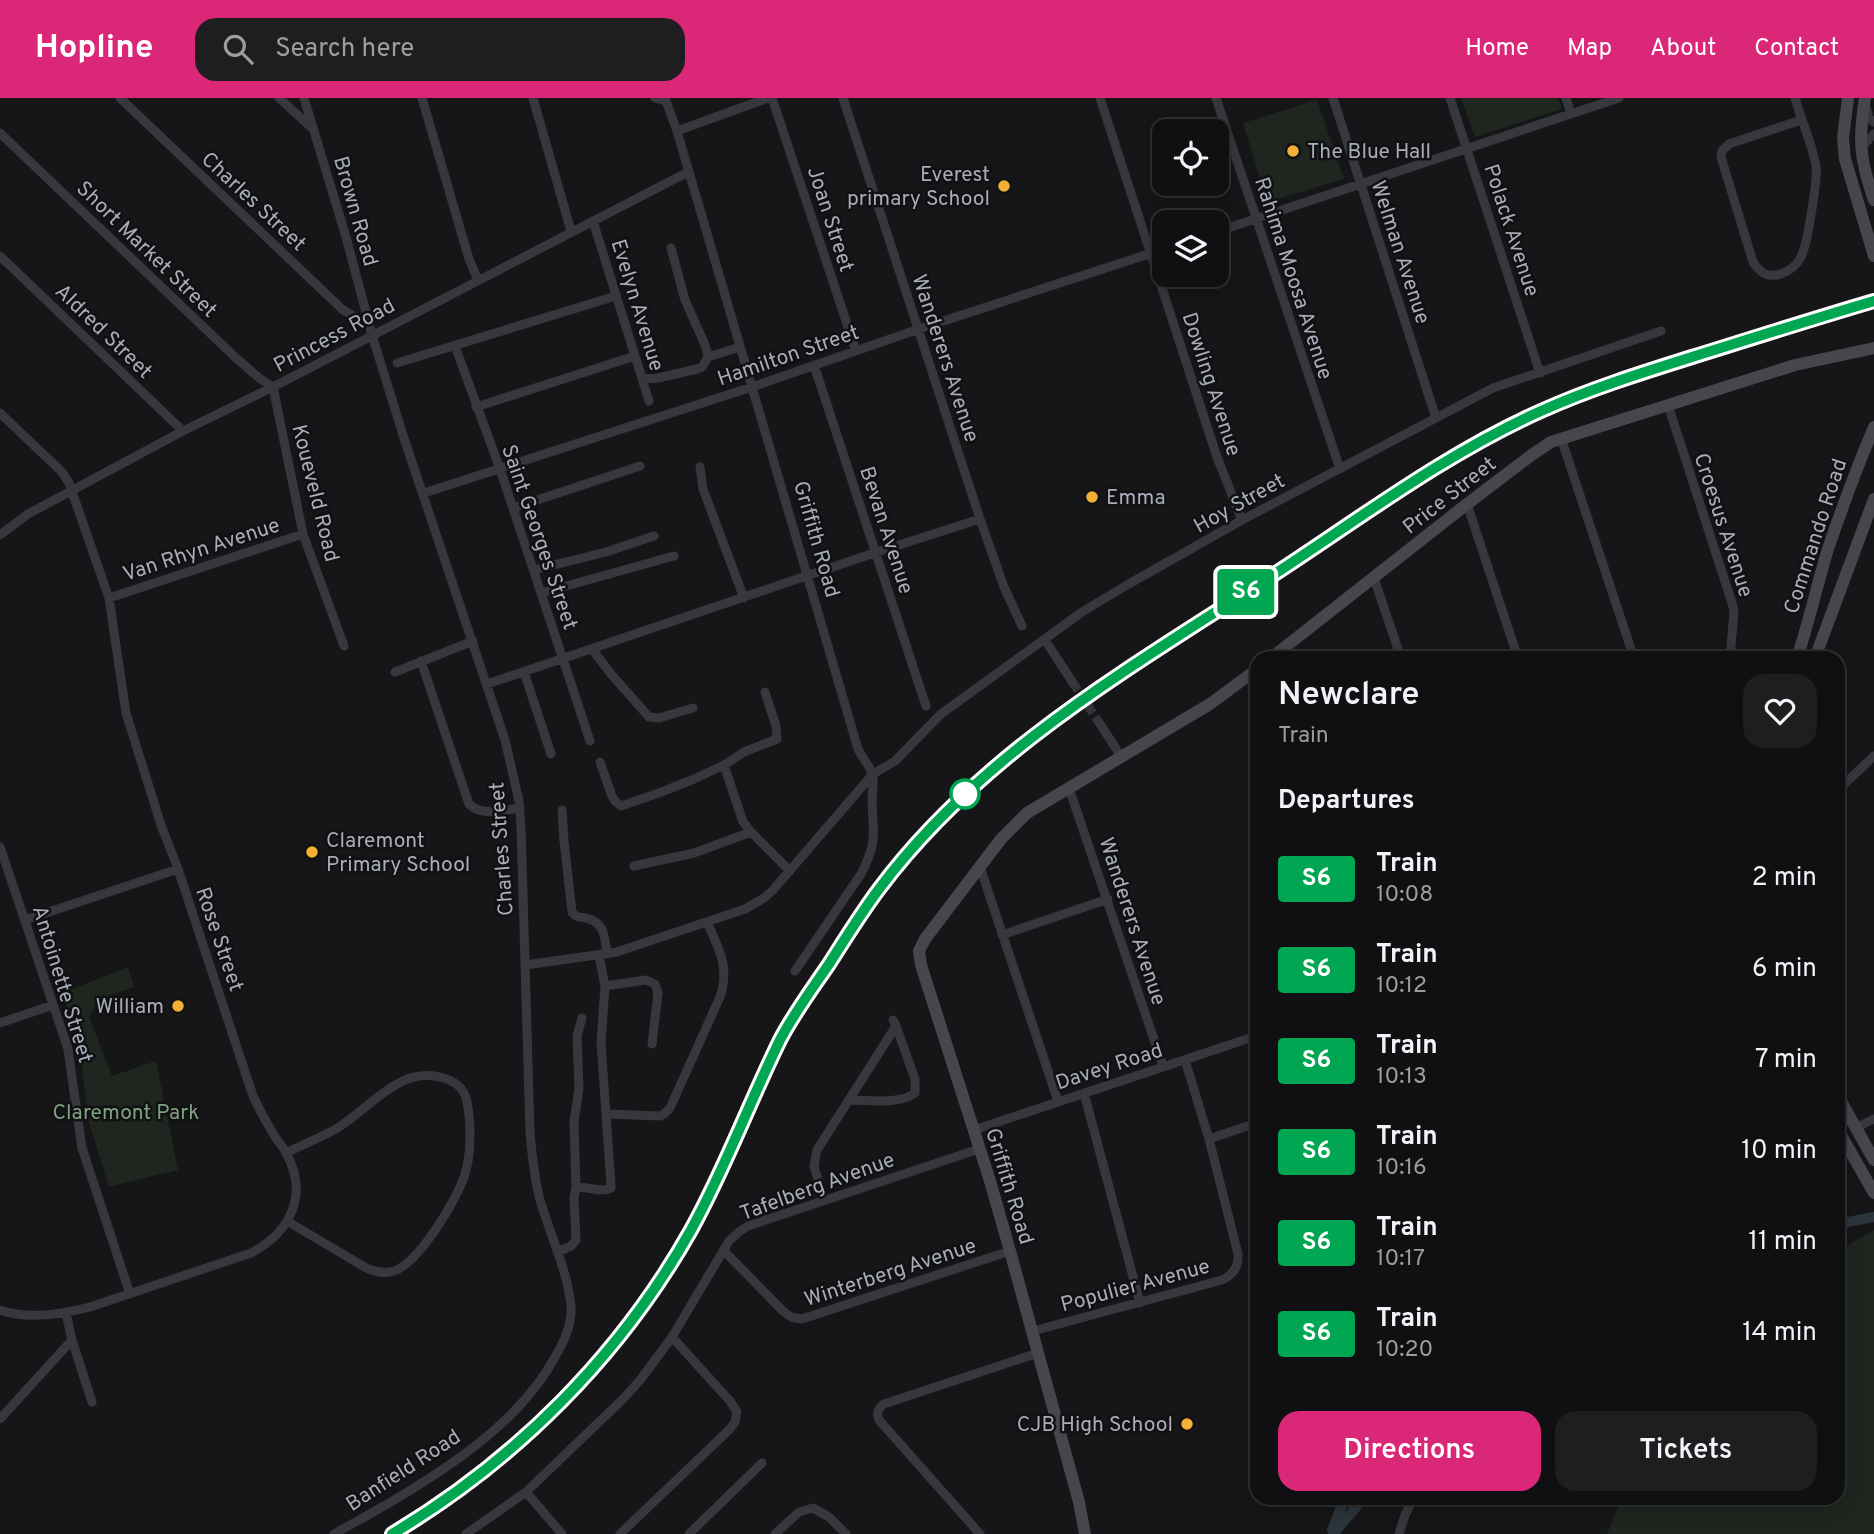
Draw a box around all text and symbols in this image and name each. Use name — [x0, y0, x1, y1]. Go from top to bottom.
search box — [195, 18, 685, 81]
text: Hopline — [35, 28, 153, 70]
icon: search — [219, 30, 257, 68]
text: Search here — [275, 33, 414, 66]
text: Home — [1465, 34, 1529, 64]
text: Map — [1567, 34, 1612, 64]
text: About — [1650, 34, 1716, 64]
text: Contact — [1754, 34, 1839, 64]
map controls — [1152, 119, 1229, 287]
button: locate — [1152, 119, 1229, 196]
place label: The Blue Hall — [1307, 139, 1431, 166]
marker: The Blue Hall — [1285, 143, 1301, 159]
street label: Charles Street — [195, 146, 311, 258]
street label: Brown Road — [326, 153, 383, 270]
street label: Polack Avenue — [1476, 161, 1545, 300]
place label: Everest primary School — [847, 162, 990, 213]
street label: Joan Street — [800, 163, 859, 276]
street label: Rahima Moosa Avenue — [1247, 174, 1338, 383]
street label: Short Market Street — [70, 176, 222, 324]
street label: Welman Avenue — [1364, 177, 1435, 328]
marker: Everest primary School — [996, 178, 1012, 194]
button: layers — [1152, 210, 1229, 287]
street label: Evelyn Avenue — [604, 236, 669, 375]
street label: Wanderers Avenue — [905, 271, 984, 446]
street label: Aldred Street — [48, 279, 157, 385]
street label: Princess Road — [269, 293, 400, 380]
street label: Dowling Avenue — [1175, 309, 1247, 460]
street label: Hamilton Street — [714, 320, 863, 393]
street label: Koueveld Road — [284, 422, 345, 565]
street label: Saint Georges Street — [494, 441, 583, 634]
street label: Croesus Avenue — [1687, 450, 1759, 601]
street label: Price Street — [1398, 451, 1502, 541]
street label: Commando Road — [1779, 455, 1854, 618]
street label: Bevan Avenue — [852, 463, 919, 598]
street label: Hoy Street — [1189, 468, 1290, 540]
street label: Griffith Road — [786, 478, 845, 601]
place label: Emma — [1106, 485, 1165, 512]
marker: Emma — [1084, 489, 1100, 505]
street label: Van Rhyn Avenue — [120, 512, 283, 589]
line badge: S6 — [1214, 569, 1278, 615]
text: S6 — [1231, 577, 1261, 607]
button: heart — [1743, 674, 1817, 748]
text: Newclare — [1278, 675, 1419, 717]
text: Train — [1278, 722, 1329, 751]
unlabelled marker — [950, 779, 980, 809]
street label: Charles Street — [484, 781, 521, 917]
text: Departures — [1278, 785, 1415, 818]
place label: Claremont Primary School — [326, 828, 470, 879]
street label: Wanderers Avenue — [1092, 834, 1171, 1009]
marker: Claremont Primary School — [304, 844, 320, 860]
text: Train — [1376, 848, 1438, 881]
text: 2 min — [1752, 862, 1817, 895]
text: S6 — [1302, 864, 1331, 894]
text: 10:08 — [1376, 881, 1433, 910]
street label: Rose Street — [188, 884, 249, 995]
street label: Antoinette Street — [25, 902, 98, 1066]
text: Train — [1376, 939, 1438, 972]
text: 6 min — [1752, 953, 1817, 986]
text: S6 — [1302, 955, 1331, 985]
text: 10:12 — [1376, 972, 1427, 1001]
place label: William — [96, 994, 164, 1021]
marker: William — [170, 998, 186, 1014]
text: Train — [1376, 1030, 1438, 1063]
street label: Davey Road — [1052, 1037, 1166, 1097]
text: 7 min — [1755, 1044, 1817, 1077]
text: S6 — [1302, 1046, 1331, 1076]
text: 10:13 — [1376, 1063, 1427, 1092]
park label: Claremont Park — [53, 1100, 200, 1127]
text: Train — [1376, 1121, 1438, 1154]
street label: Griffith Road — [978, 1125, 1039, 1248]
text: 10 min — [1741, 1135, 1817, 1168]
text: S6 — [1302, 1137, 1331, 1167]
street label: Tafelberg Avenue — [736, 1147, 899, 1228]
text: 10:16 — [1376, 1154, 1427, 1183]
text: Train — [1376, 1212, 1438, 1245]
text: 11 min — [1748, 1226, 1817, 1259]
text: S6 — [1302, 1228, 1331, 1258]
street label: Winterberg Avenue — [801, 1233, 980, 1314]
text: 10:17 — [1376, 1245, 1425, 1274]
street label: Populier Avenue — [1058, 1254, 1213, 1319]
text: Train — [1376, 1303, 1438, 1336]
text: 14 min — [1742, 1317, 1817, 1350]
text: S6 — [1302, 1319, 1331, 1349]
text: 10:20 — [1376, 1336, 1433, 1365]
button: Directions — [1278, 1411, 1541, 1491]
button: Tickets — [1555, 1411, 1817, 1491]
place label: CJB High School — [1017, 1412, 1173, 1439]
marker: CJB High School — [1179, 1416, 1195, 1432]
street label: Banfield Road — [341, 1424, 466, 1518]

